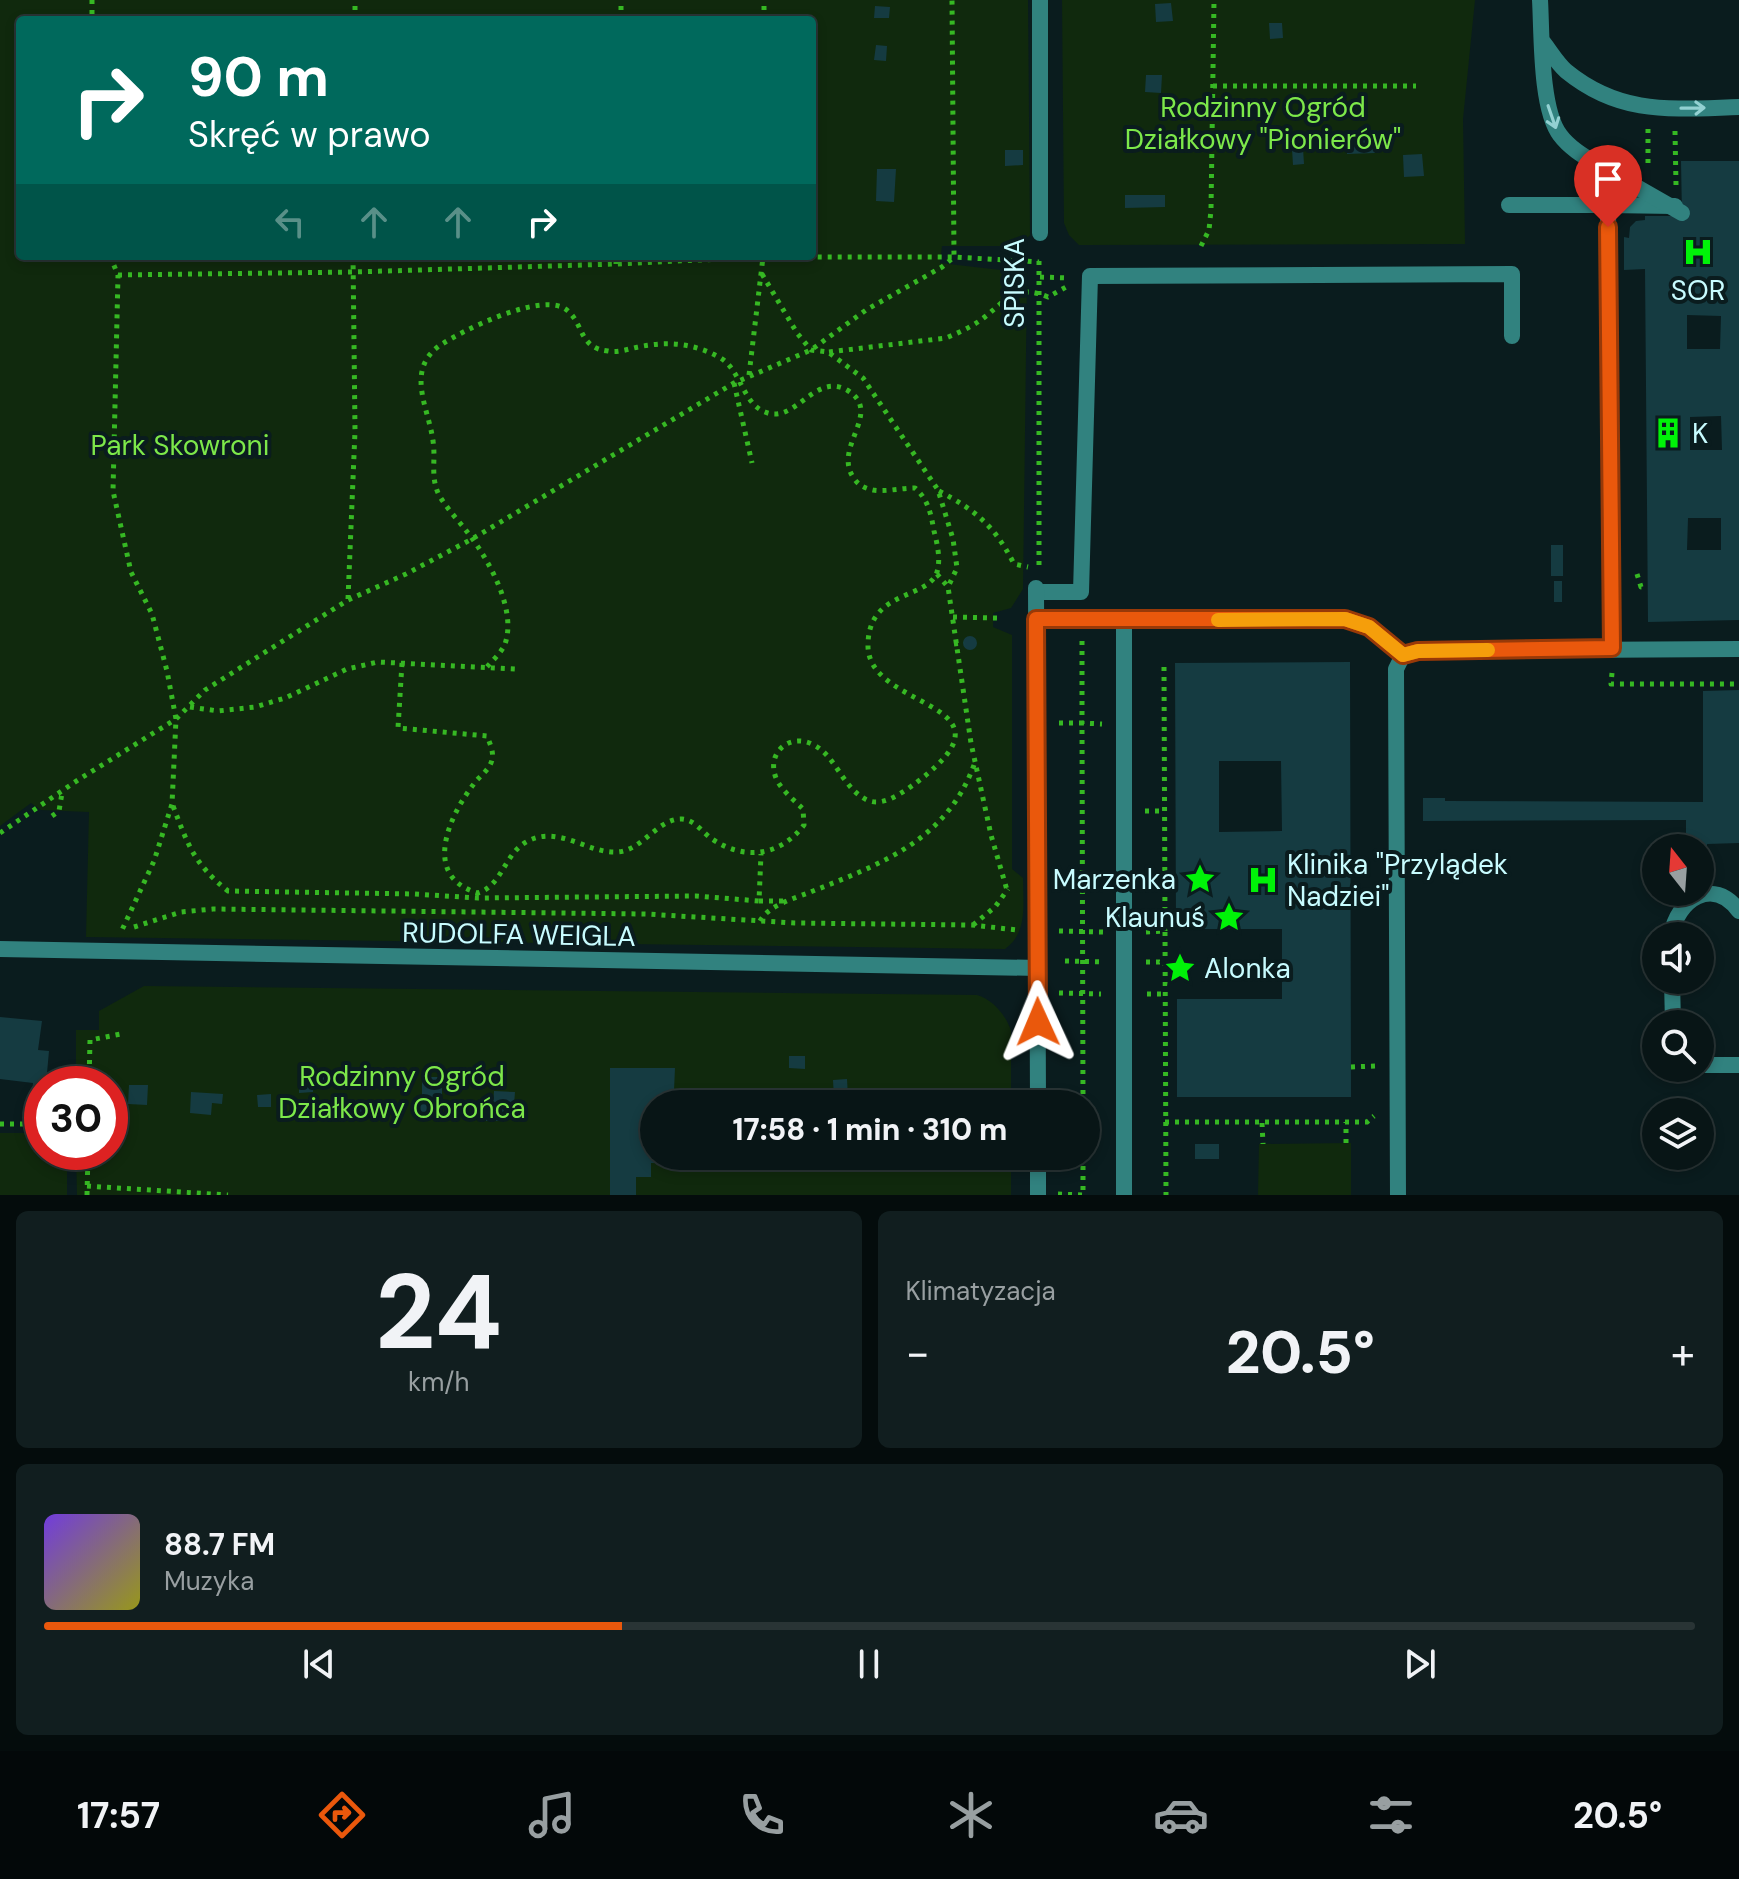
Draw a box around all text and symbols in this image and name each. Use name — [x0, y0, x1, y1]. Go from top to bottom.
text: 90 m — [188, 40, 329, 113]
icon: right — [56, 48, 160, 152]
park label: Rodzinny Ogród Działkowy "Pionierów" — [1125, 89, 1401, 158]
one-way arrow — [1679, 100, 1706, 116]
one-way arrow — [1546, 104, 1561, 129]
text: Skręć w prawo — [188, 111, 431, 158]
pin — [1574, 145, 1642, 227]
icon: arrive — [1586, 157, 1630, 201]
icon: left — [268, 200, 312, 244]
icon: ahead — [352, 200, 396, 244]
icon: ahead — [436, 200, 480, 244]
icon: right — [520, 200, 564, 244]
hospital icon: SOR — [1681, 235, 1715, 269]
street label: SPISKA — [996, 238, 1033, 328]
place label: SOR — [1671, 272, 1725, 309]
place label: K — [1692, 415, 1708, 452]
building icon: K — [1651, 416, 1685, 450]
park label: Park Skowroni — [91, 427, 269, 464]
north arrow — [1642, 834, 1714, 906]
map controls — [1642, 834, 1714, 1170]
place label: Klinika "Przylądek Nadziei" — [1287, 846, 1508, 915]
place label: Marzenka — [1053, 861, 1176, 898]
place icon: Marzenka — [1183, 862, 1217, 896]
hospital icon: Klinika "Przylądek Nadziei" — [1246, 863, 1280, 897]
place label: Klaunuś — [1105, 899, 1205, 936]
place icon: Klaunuś — [1212, 900, 1246, 934]
street label: RUDOLFA WEIGLA — [402, 914, 636, 955]
button: sound — [1642, 922, 1714, 994]
place label: Alonka — [1204, 950, 1291, 987]
place icon: Alonka — [1163, 951, 1197, 985]
position arrow — [996, 980, 1080, 1064]
button: search — [1642, 1010, 1714, 1082]
park label: Rodzinny Ogród Działkowy Obrońca — [278, 1058, 526, 1127]
speed limit sign: 30 — [24, 1066, 128, 1170]
button: layers — [1642, 1098, 1714, 1170]
text: 17:58 · 1 min · 310 m — [733, 1110, 1007, 1149]
text: 24 — [375, 1245, 502, 1380]
text: Klimatyzacja — [906, 1274, 1056, 1308]
text: 20.5° — [1226, 1313, 1375, 1392]
text: − — [906, 1324, 930, 1382]
text: + — [1671, 1324, 1695, 1382]
text: km/h — [408, 1365, 469, 1399]
text: 88.7 FM — [164, 1525, 275, 1564]
text: Muzyka — [164, 1564, 254, 1598]
icon: previous — [297, 1642, 341, 1686]
icon: pause — [847, 1642, 891, 1686]
icon: next — [1398, 1642, 1442, 1686]
icon: directions — [314, 1787, 370, 1843]
icon: music — [524, 1787, 580, 1843]
icon: phone — [734, 1787, 790, 1843]
icon: climate — [943, 1787, 999, 1843]
icon: car — [1153, 1787, 1209, 1843]
icon: filters — [1363, 1787, 1419, 1843]
text: 17:57 — [77, 1792, 160, 1839]
text: 20.5° — [1573, 1792, 1662, 1839]

